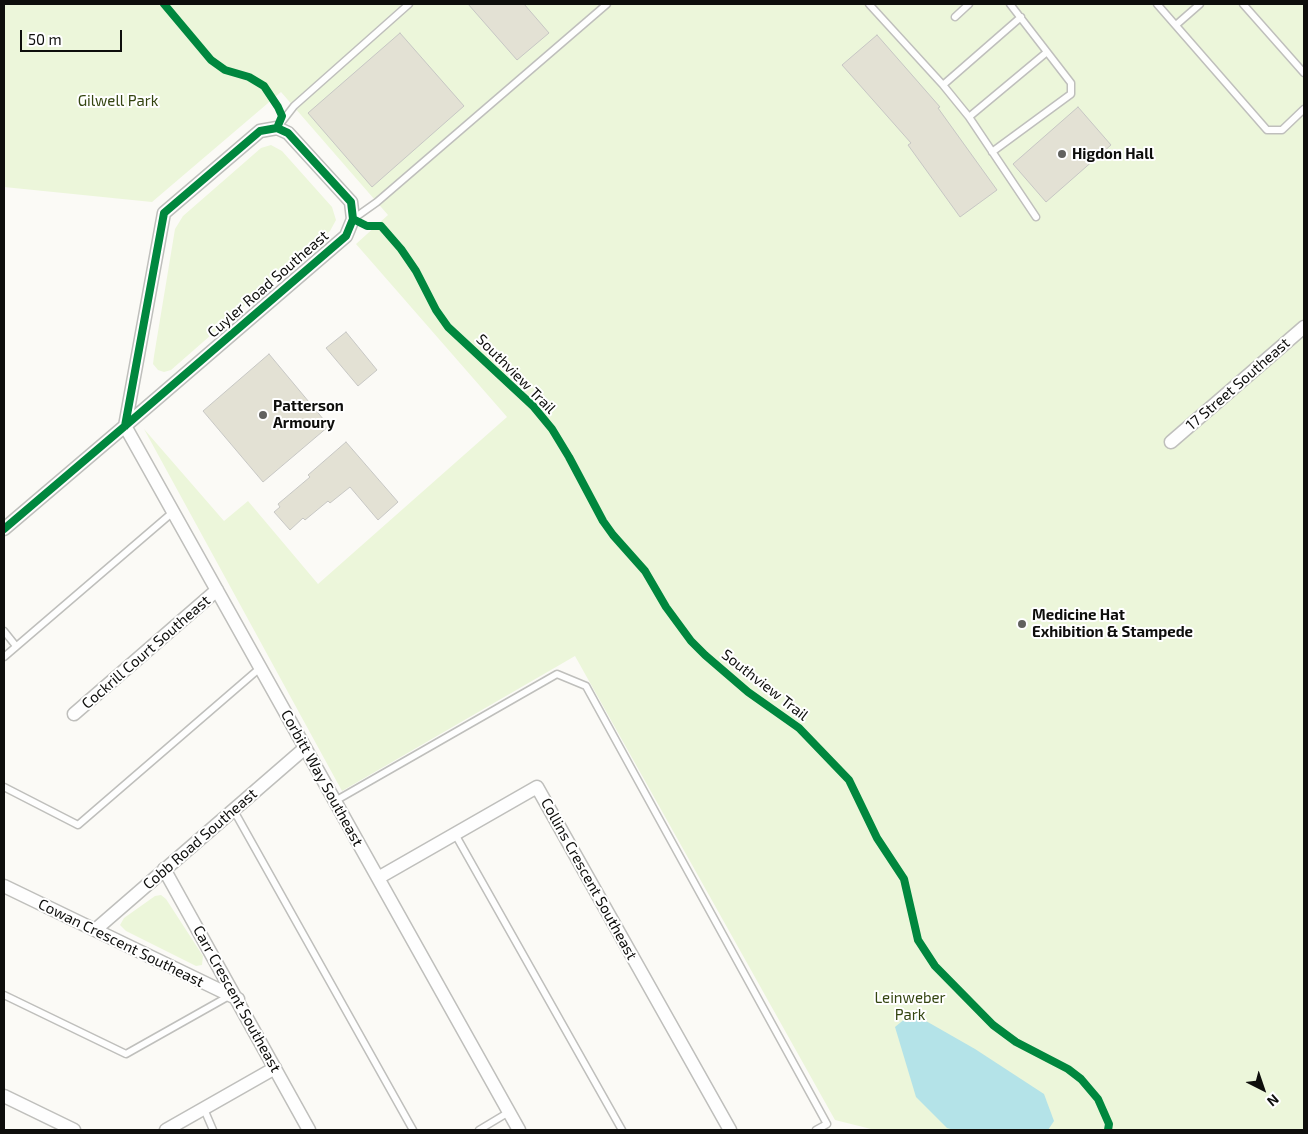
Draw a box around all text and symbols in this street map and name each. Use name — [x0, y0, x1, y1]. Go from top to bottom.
scale bar — [22, 20, 125, 52]
text: 50 m — [28, 30, 62, 48]
park label: Gilwell Park — [78, 92, 158, 110]
place label: Higdon Hall — [1072, 145, 1154, 163]
marker: Higdon Hall — [1056, 148, 1068, 160]
street label: Cuyler Road Southeast — [204, 227, 332, 341]
street label: Southview Trail — [472, 330, 560, 418]
street label: 17 Street Southeast — [1182, 334, 1294, 434]
place label: Patterson Armoury — [273, 397, 344, 432]
marker: Patterson Armoury — [257, 409, 269, 421]
street label: Cockrill Court Southeast — [78, 591, 214, 713]
place label: Medicine Hat Exhibition & Stampede — [1032, 606, 1193, 641]
marker: Medicine Hat Exhibition & Stampede — [1016, 618, 1028, 630]
street label: Southview Trail — [718, 646, 812, 724]
street label: Corbitt Way Southeast — [277, 707, 367, 849]
street label: Cobb Road Southeast — [139, 785, 261, 893]
street label: Collins Crescent Southeast — [537, 795, 641, 963]
street label: Cowan Crescent Southeast — [35, 895, 207, 991]
street label: Carr Crescent Southeast — [189, 923, 285, 1075]
park label: Leinweber Park — [874, 989, 946, 1024]
north arrow — [1238, 1064, 1288, 1114]
text: N — [1264, 1091, 1283, 1110]

